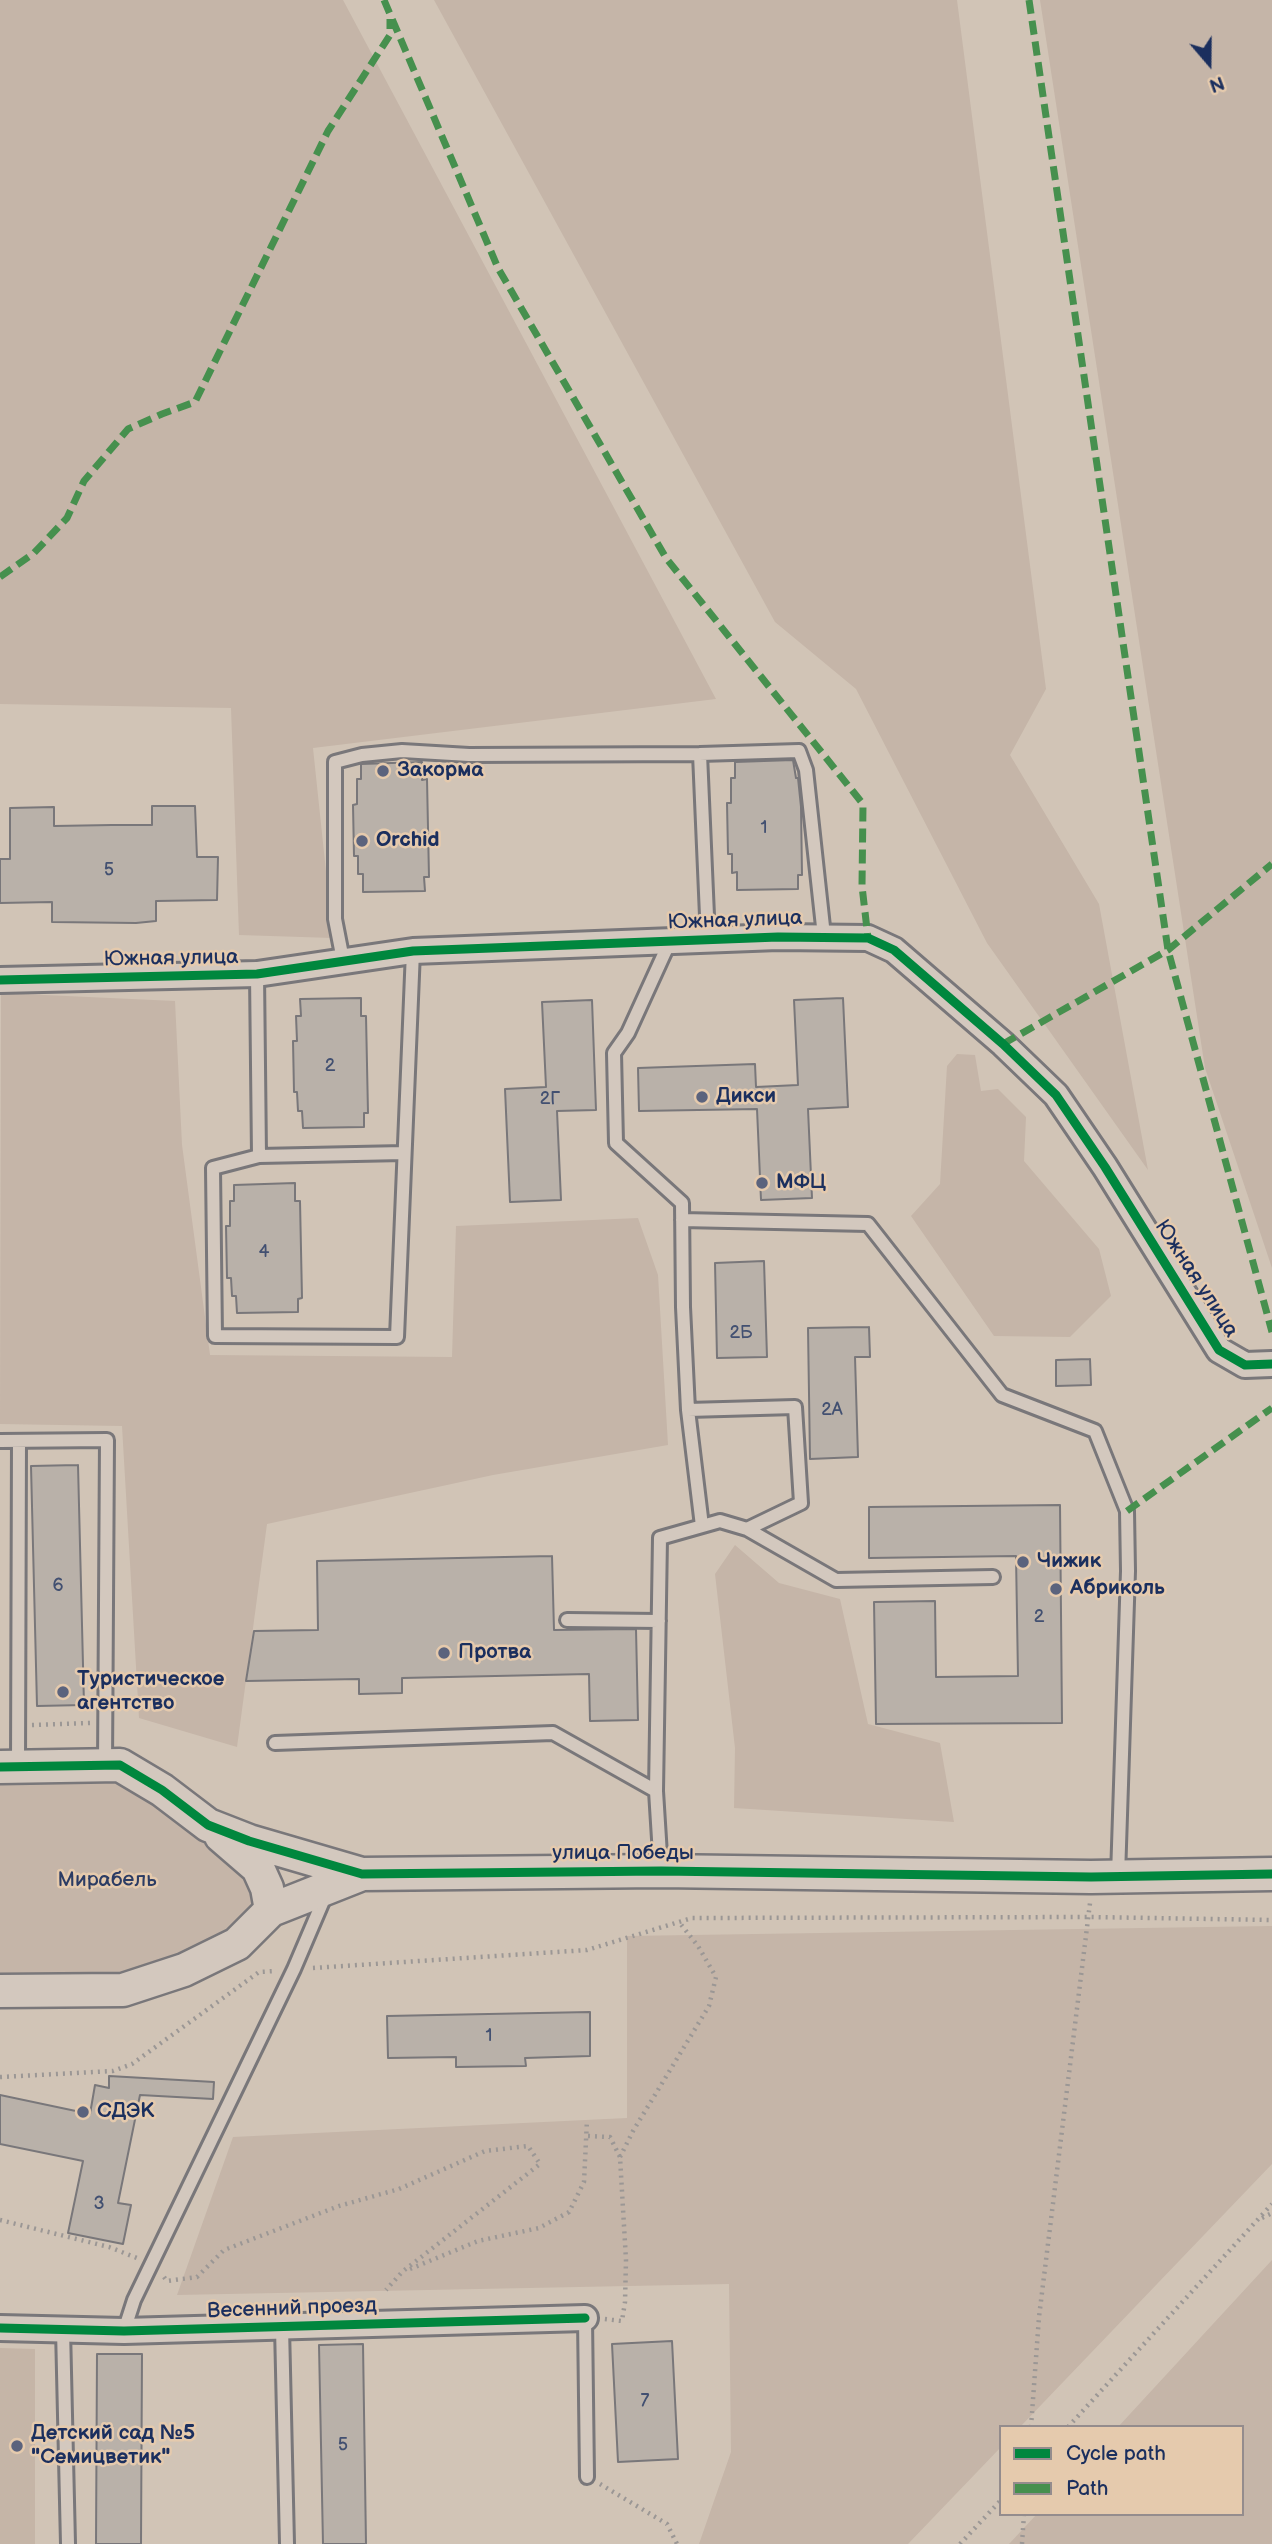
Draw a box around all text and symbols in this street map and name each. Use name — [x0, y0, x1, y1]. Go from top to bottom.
north arrow — [1174, 28, 1244, 98]
text: N — [1206, 70, 1227, 96]
place label: Закорма — [397, 758, 483, 784]
marker: Закорма — [375, 763, 391, 779]
house number: 1 — [761, 817, 767, 839]
place label: Orchid — [376, 828, 440, 854]
marker: Orchid — [354, 833, 370, 849]
house number: 5 — [104, 859, 114, 881]
street label: Южная улица — [667, 906, 803, 936]
street label: Южная улица — [103, 945, 239, 973]
house number: 2 — [325, 1055, 335, 1077]
place label: Дикси — [716, 1084, 776, 1110]
house number: 2Г — [540, 1088, 560, 1110]
marker: Дикси — [694, 1089, 710, 1105]
place label: МФЦ — [776, 1170, 826, 1196]
marker: МФЦ — [754, 1175, 770, 1191]
street label: Южная улица — [1149, 1216, 1243, 1342]
house number: 4 — [259, 1241, 269, 1263]
house number: 2Б — [729, 1322, 753, 1344]
house number: 2А — [821, 1399, 843, 1421]
place label: Чижик — [1037, 1549, 1101, 1575]
marker: Чижик — [1015, 1554, 1031, 1570]
house number: 6 — [53, 1575, 63, 1597]
place label: Абриколь — [1070, 1576, 1165, 1602]
marker: Абриколь — [1048, 1581, 1064, 1597]
house number: 2 — [1034, 1606, 1044, 1628]
place label: Протва — [458, 1640, 531, 1666]
marker: Протва — [436, 1645, 452, 1661]
place label: Туристическое агентство — [77, 1667, 224, 1717]
marker: Туристическое агентство — [55, 1684, 71, 1700]
street label: улица Победы — [552, 1841, 694, 1867]
park label: Мирабель — [57, 1868, 157, 1894]
house number: 1 — [486, 2025, 492, 2047]
place label: СДЭК — [97, 2099, 154, 2125]
marker: СДЭК — [75, 2104, 91, 2120]
house number: 3 — [93, 2193, 105, 2215]
street label: Весенний проезд — [207, 2293, 377, 2325]
house number: 7 — [641, 2390, 649, 2412]
place label: Детский сад №5 "Семицветик" — [31, 2421, 195, 2471]
legend — [999, 2425, 1244, 2516]
house number: 5 — [338, 2434, 348, 2456]
marker: Детский сад №5 "Семицветик" — [9, 2438, 25, 2454]
text: Cycle path — [1066, 2441, 1166, 2466]
text: Path — [1066, 2476, 1108, 2501]

